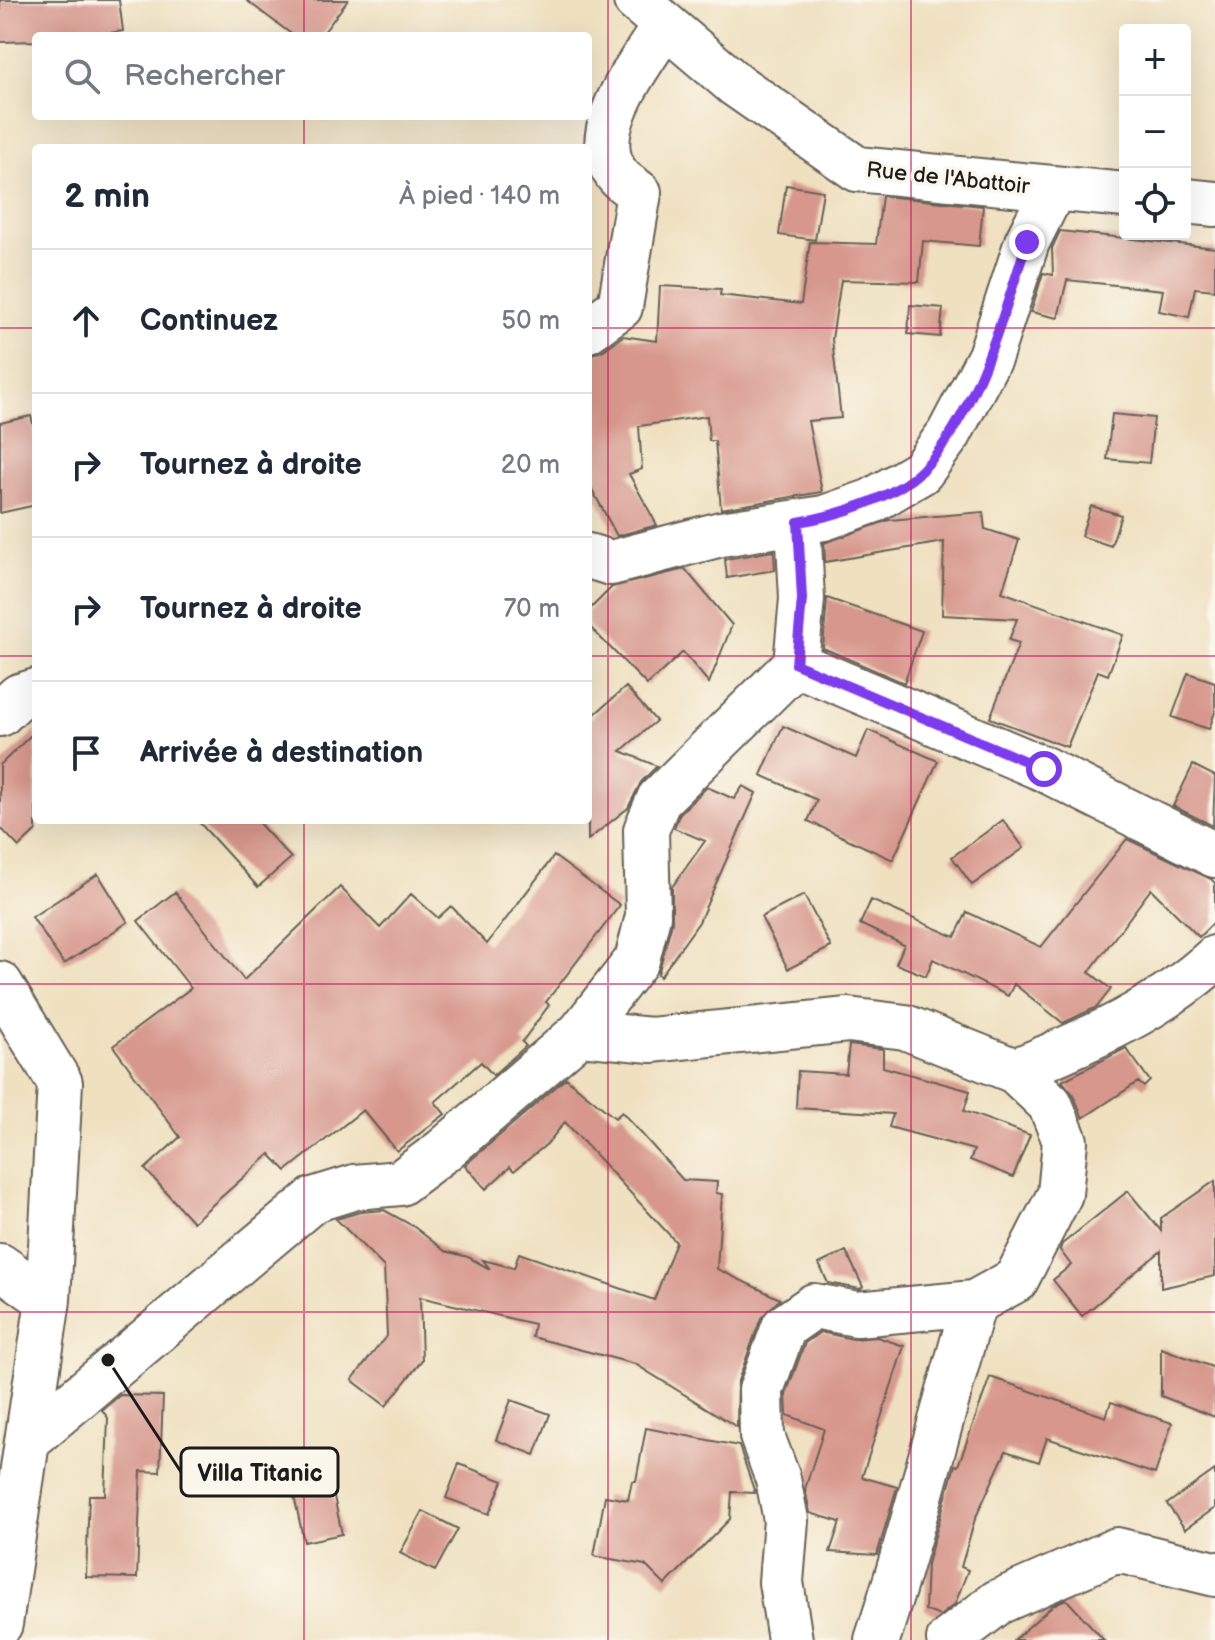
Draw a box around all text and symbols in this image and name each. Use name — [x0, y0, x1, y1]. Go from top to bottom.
map controls — [1119, 24, 1191, 240]
button: + — [1119, 24, 1191, 96]
search box — [32, 32, 592, 120]
icon: search — [60, 54, 104, 98]
text: Rechercher — [124, 58, 285, 94]
button: − — [1119, 96, 1191, 168]
street label: Rue de l'Abattoir — [865, 157, 1032, 201]
button: locate — [1119, 168, 1191, 240]
text: 2 min — [64, 176, 150, 217]
text: À pied · 140 m — [399, 181, 560, 212]
route end — [1009, 224, 1045, 260]
icon: ahead — [64, 299, 108, 343]
text: Continuez — [140, 303, 278, 339]
text: 50 m — [501, 306, 560, 337]
icon: right — [64, 443, 108, 487]
text: Tournez à droite — [140, 447, 362, 483]
text: 20 m — [501, 450, 560, 481]
icon: right — [64, 587, 108, 631]
text: Tournez à droite — [140, 591, 362, 627]
text: 70 m — [503, 594, 560, 625]
icon: arrive — [64, 731, 108, 775]
text: Arrivée à destination — [140, 735, 423, 771]
route start — [1026, 751, 1062, 787]
callout: Villa Titanic — [181, 1448, 338, 1496]
text: Villa Titanic — [197, 1459, 323, 1488]

